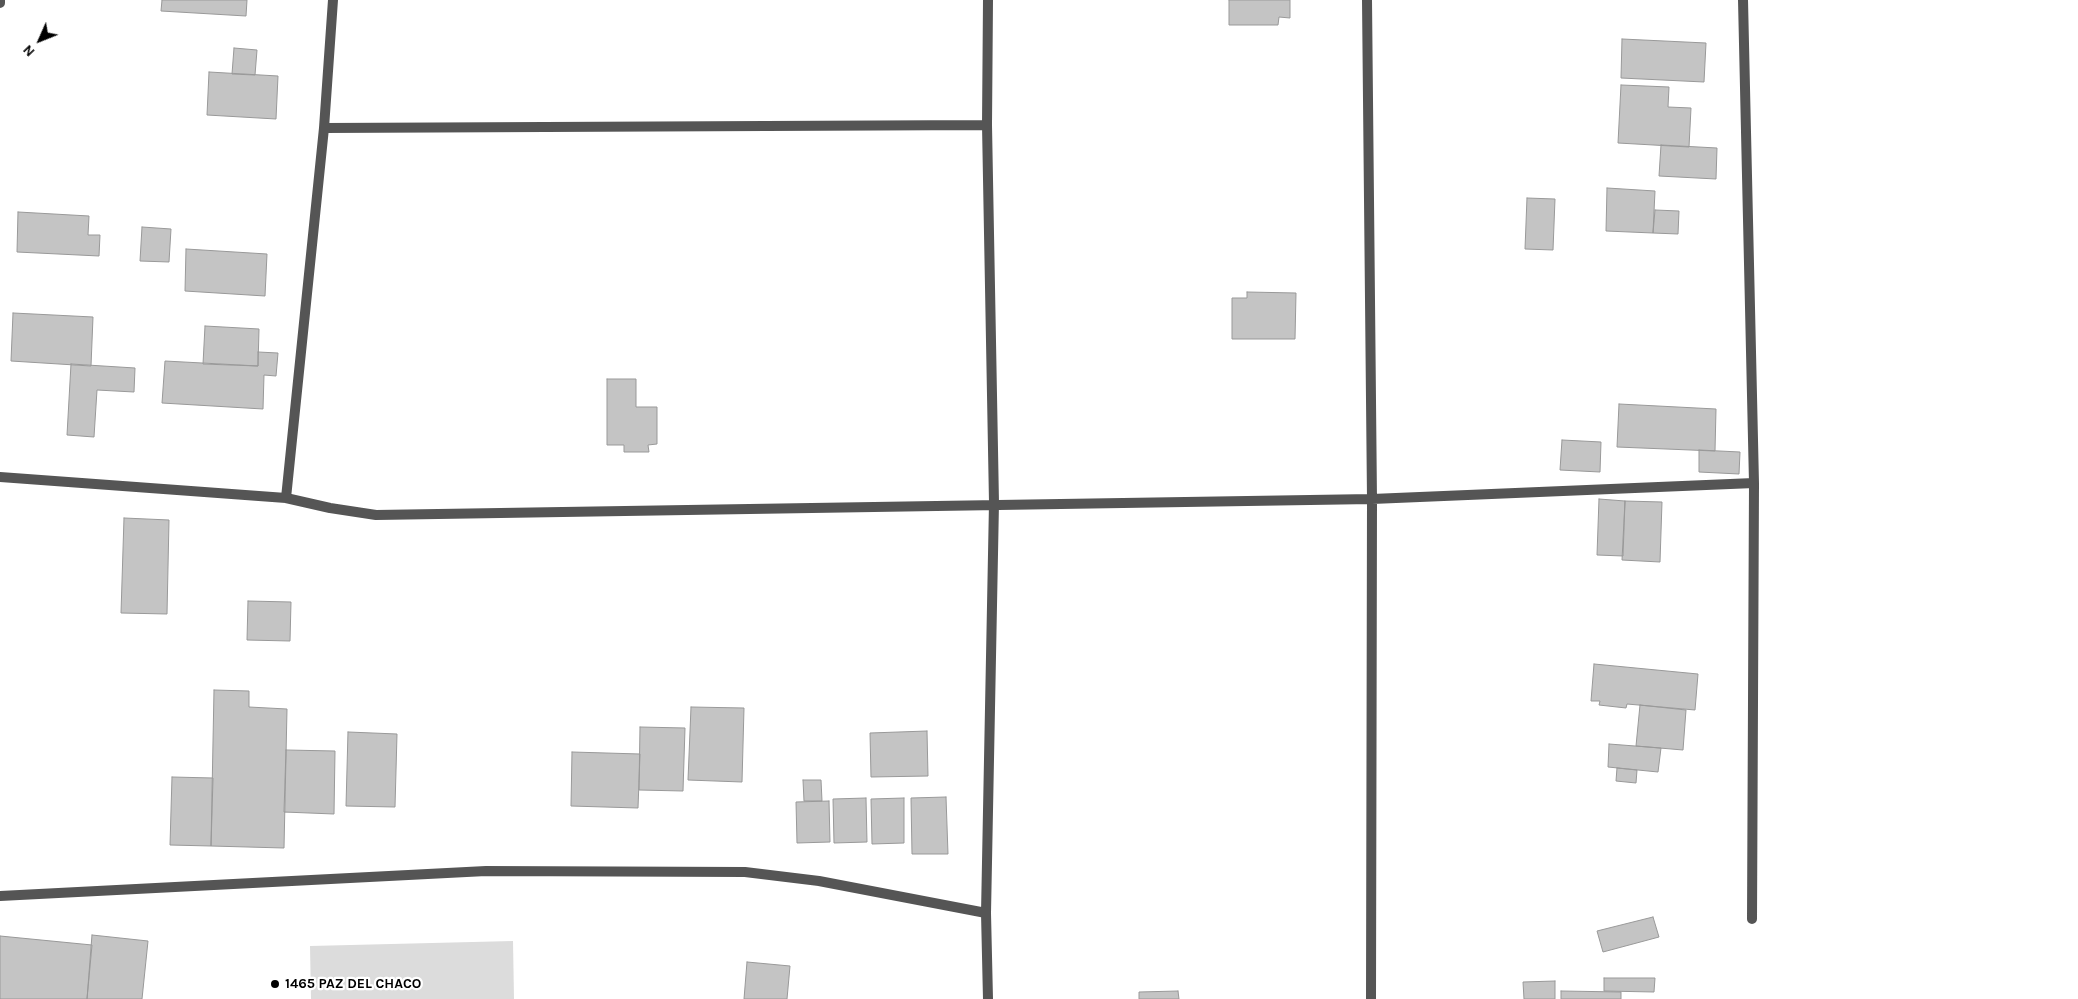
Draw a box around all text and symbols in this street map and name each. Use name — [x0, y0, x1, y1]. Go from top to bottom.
north arrow — [15, 15, 65, 65]
text: N — [19, 41, 38, 60]
place label: 1465 PAZ DEL CHACO — [285, 976, 421, 992]
marker: 1465 PAZ DEL CHACO — [269, 978, 281, 990]

